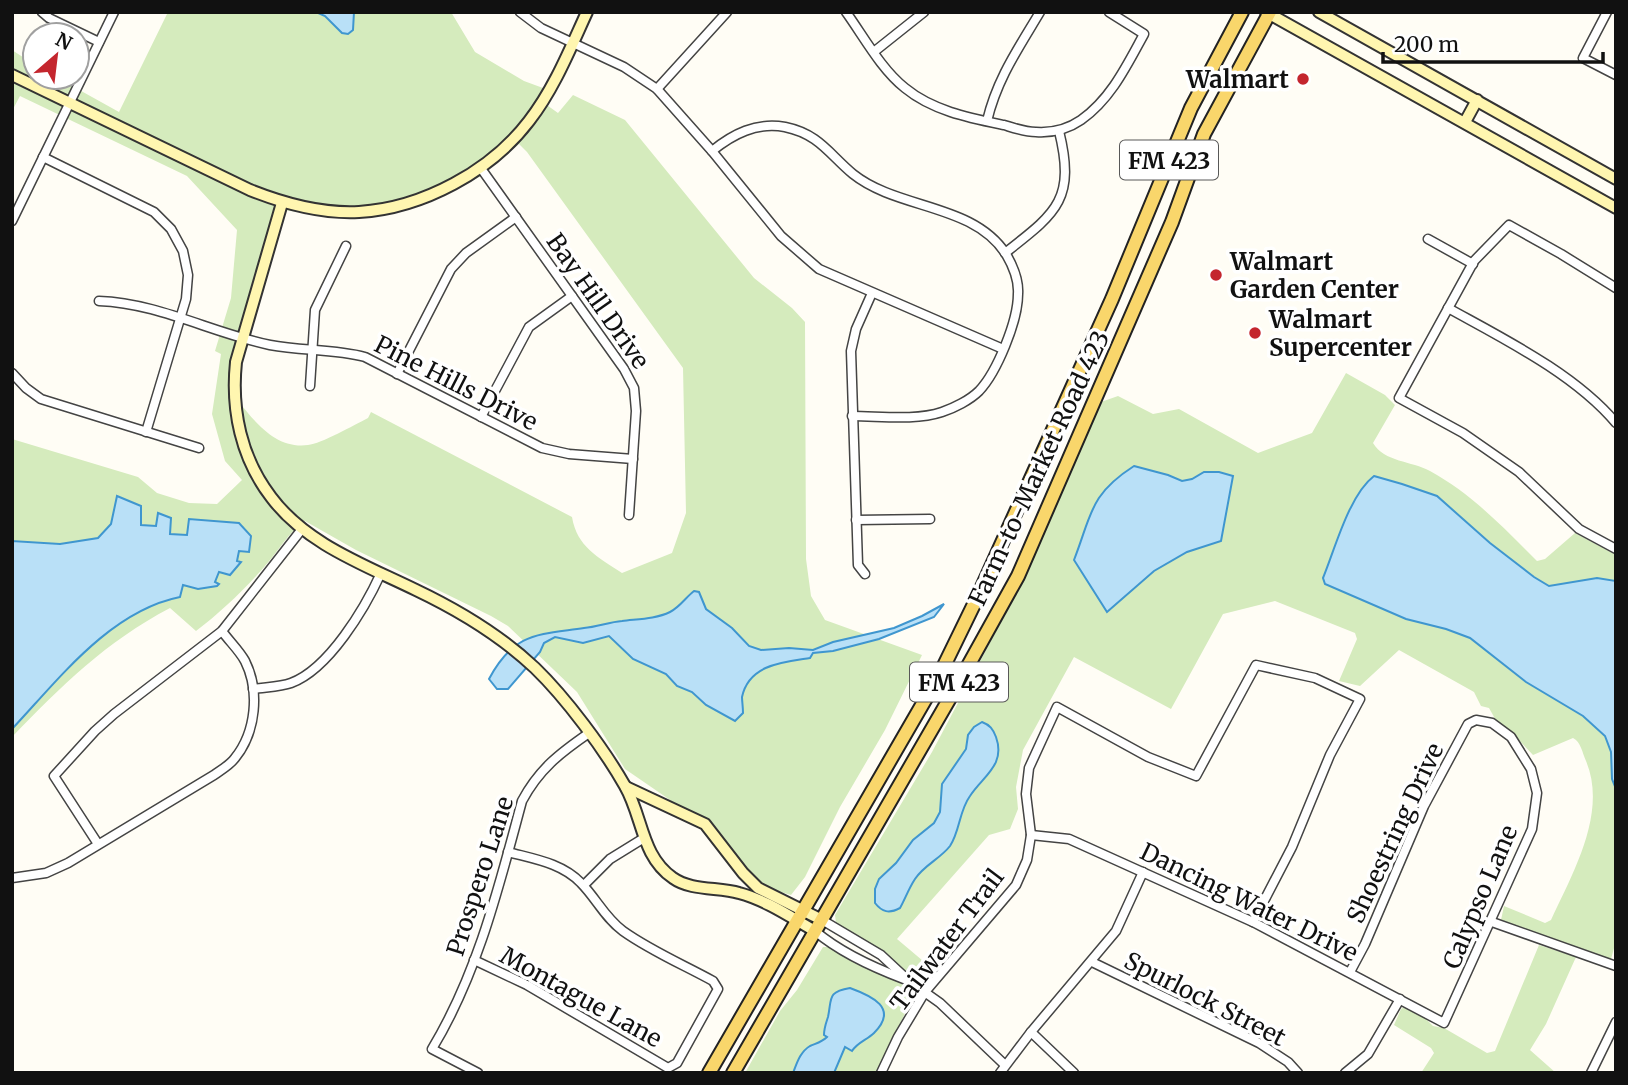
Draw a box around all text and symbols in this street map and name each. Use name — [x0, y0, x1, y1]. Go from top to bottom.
north arrow — [21, 21, 91, 91]
scale bar — [1383, 21, 1604, 65]
text: N — [52, 27, 76, 55]
text: 200 m — [1394, 31, 1459, 58]
place label: Walmart — [1185, 64, 1289, 95]
marker: Walmart — [1295, 71, 1311, 87]
road number: FM 423 — [1120, 140, 1218, 180]
street label: Bay Hill Drive — [540, 227, 656, 375]
place label: Walmart Garden Center — [1229, 246, 1399, 305]
marker: Walmart Garden Center — [1208, 267, 1224, 283]
place label: Walmart Supercenter — [1268, 304, 1412, 363]
marker: Walmart Supercenter — [1247, 325, 1263, 341]
street label: Farm-to-Market Road 423 — [962, 326, 1116, 610]
street label: Pine Hills Drive — [369, 329, 543, 437]
road number: FM 423 — [910, 662, 1008, 702]
street label: Shoestring Drive — [1340, 738, 1450, 928]
street label: Prospero Lane — [440, 792, 520, 960]
street label: Calypso Lane — [1436, 820, 1524, 974]
street label: Dancing Water Drive — [1135, 836, 1363, 968]
street label: Tailwater Trail — [883, 863, 1011, 1017]
street label: Montague Lane — [495, 940, 667, 1054]
street label: Spurlock Street — [1119, 945, 1292, 1053]

